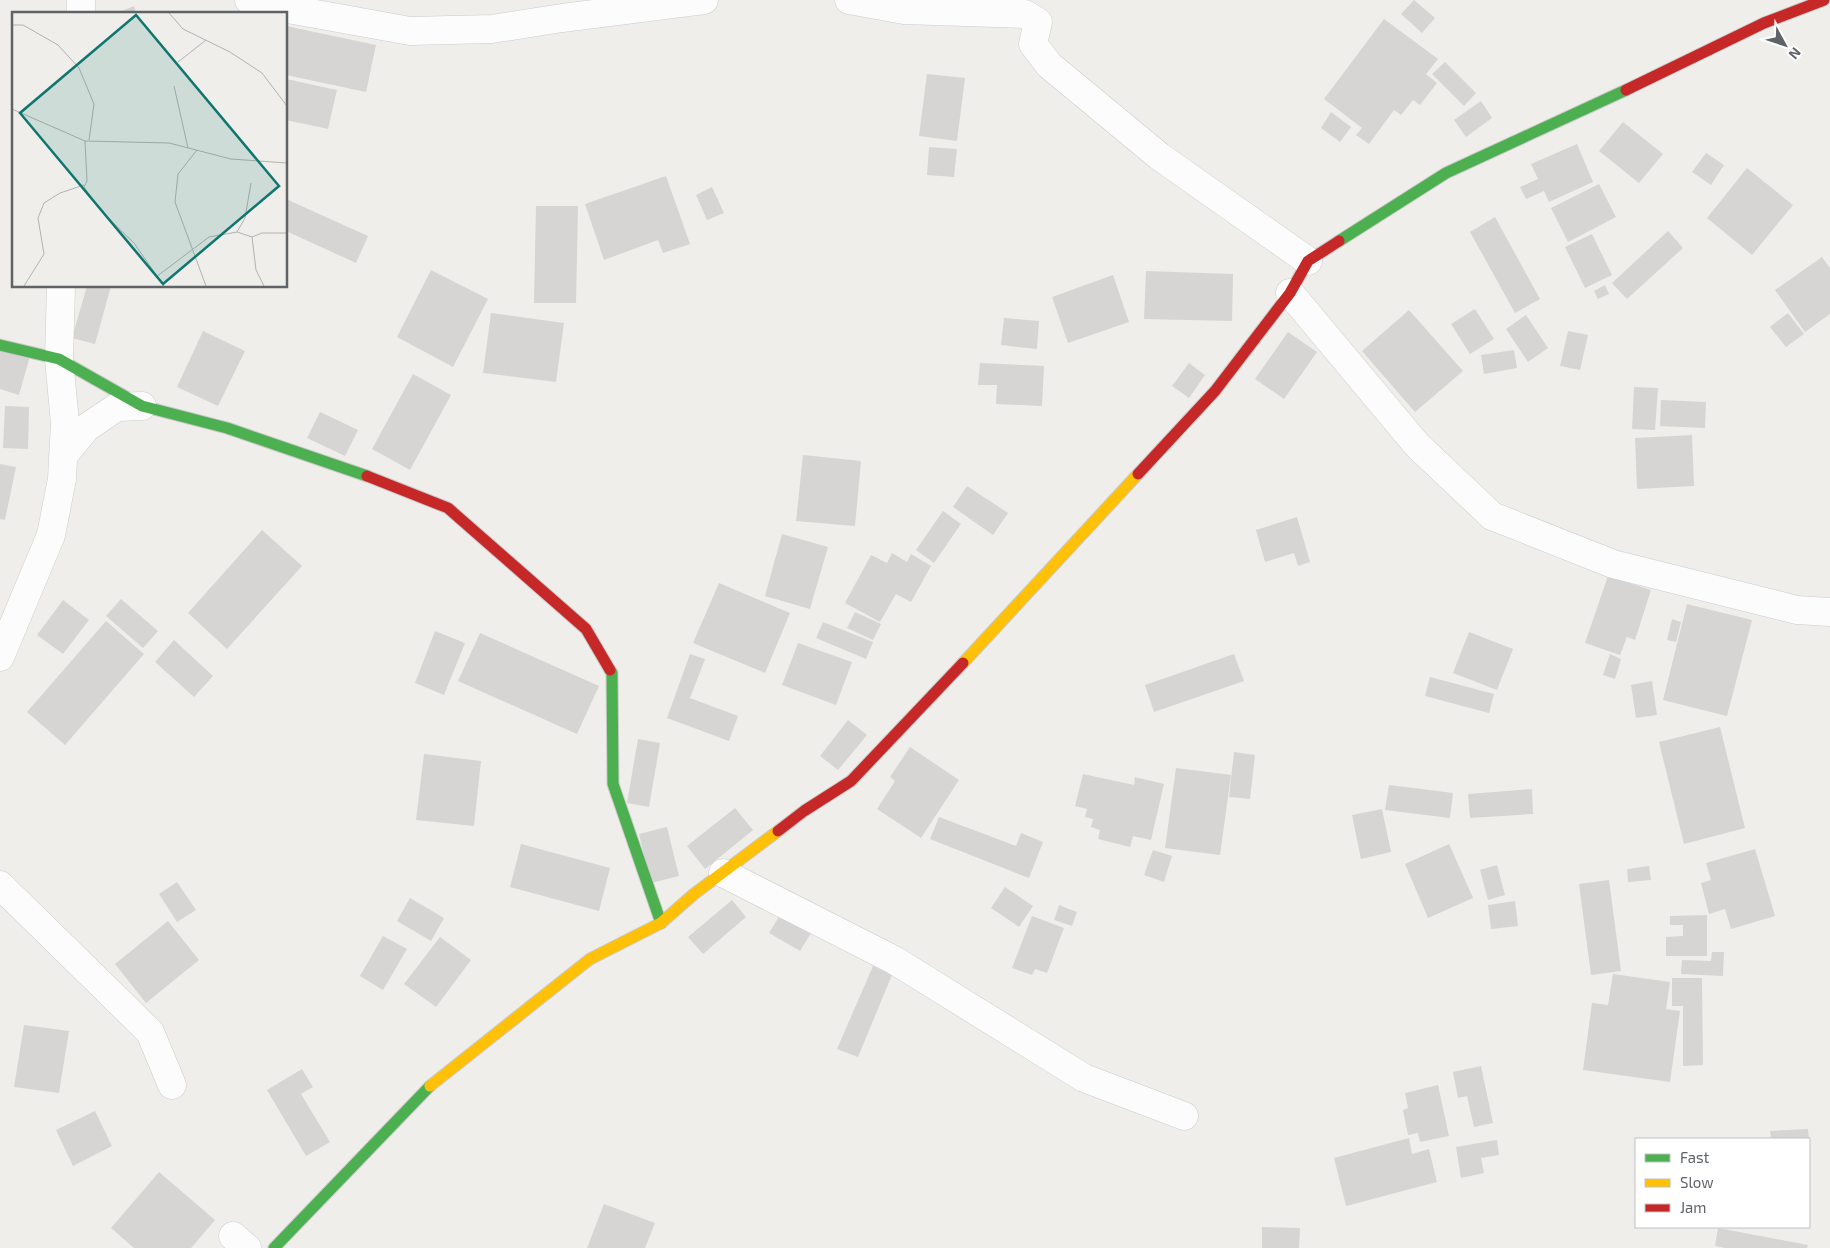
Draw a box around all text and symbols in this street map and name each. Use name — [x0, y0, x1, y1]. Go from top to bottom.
inset map — [12, 12, 288, 288]
north arrow — [1760, 20, 1810, 70]
text: N — [1786, 44, 1805, 63]
legend — [1635, 1138, 1810, 1228]
text: Fast — [1680, 1148, 1710, 1166]
text: Slow — [1680, 1173, 1714, 1191]
text: Jam — [1680, 1198, 1706, 1216]

